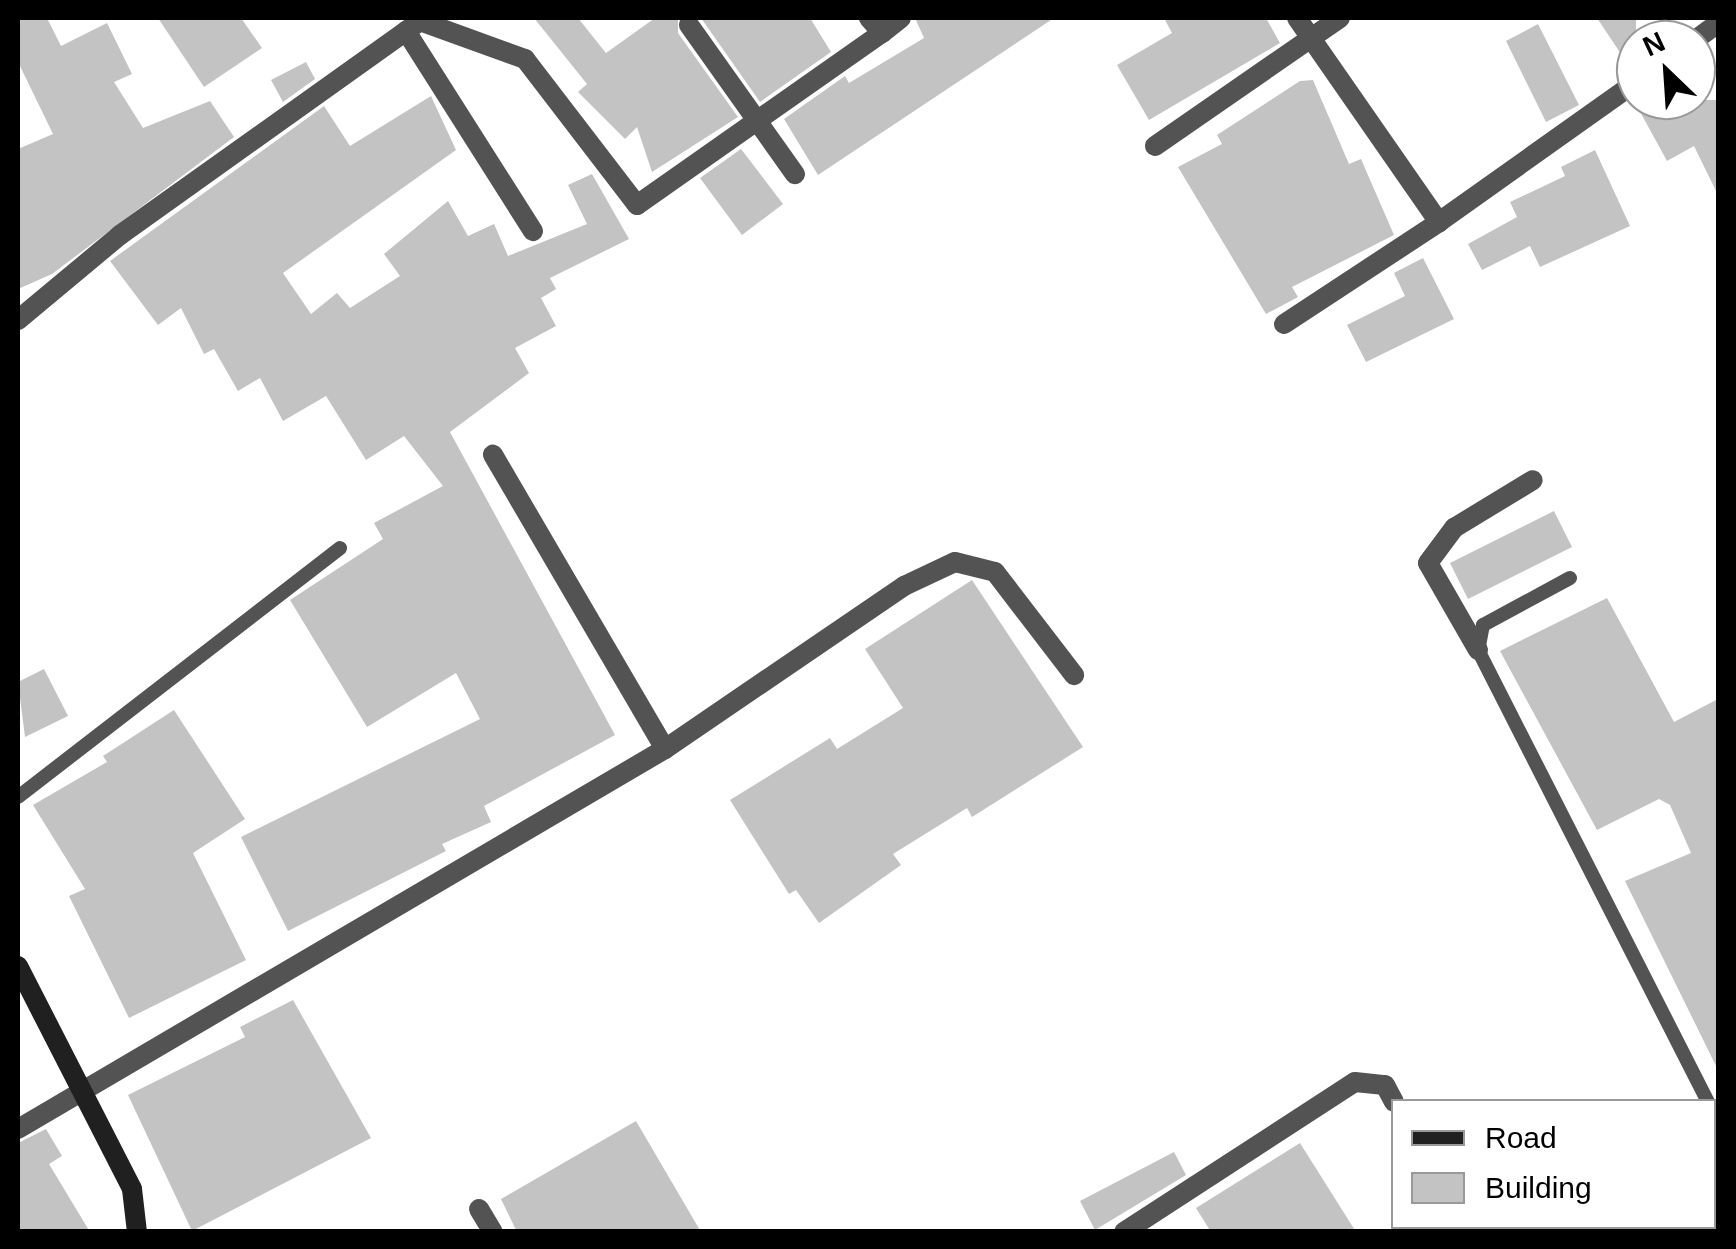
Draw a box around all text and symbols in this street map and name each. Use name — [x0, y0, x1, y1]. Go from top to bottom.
north arrow — [1616, 20, 1716, 120]
text: N — [1638, 26, 1670, 62]
legend — [1391, 1099, 1716, 1229]
text: Road — [1485, 1121, 1557, 1154]
text: Building — [1485, 1171, 1592, 1204]

